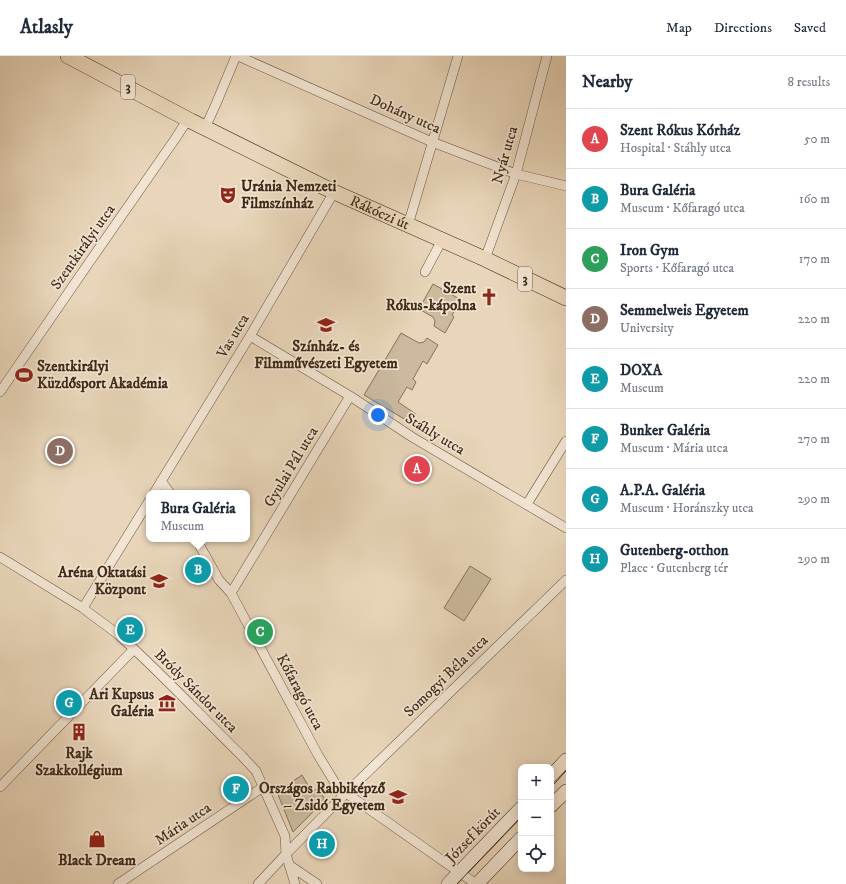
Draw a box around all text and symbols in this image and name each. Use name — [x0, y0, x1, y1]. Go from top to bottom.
text: Atlasly — [20, 16, 73, 39]
text: Map — [666, 19, 692, 37]
text: Directions — [714, 19, 772, 37]
text: Saved — [794, 19, 826, 37]
text: Nearby — [582, 71, 632, 93]
text: 8 results — [788, 74, 830, 90]
road number: 3 — [121, 75, 135, 99]
street label: Dohány utca — [367, 90, 444, 138]
text: Szent Rókus Kórház — [620, 121, 740, 140]
street label: Nyár utca — [488, 123, 522, 186]
text: A — [591, 131, 599, 147]
text: 50 m — [804, 131, 830, 147]
text: Hospital · Stáhly utca — [620, 140, 731, 156]
place label: Uránia Nemzeti Filmszínház — [241, 177, 336, 213]
text: Bura Galéria — [620, 181, 695, 200]
theatre icon: Uránia Nemzeti Filmszínház — [218, 185, 238, 205]
street label: Rákóczi út — [347, 191, 413, 234]
text: B — [591, 191, 599, 207]
text: 160 m — [799, 191, 830, 207]
street label: Szentkirályi utca — [47, 200, 120, 293]
text: Museum · Kőfaragó utca — [620, 200, 745, 216]
text: Iron Gym — [620, 241, 679, 260]
text: C — [591, 251, 599, 267]
text: 170 m — [799, 251, 830, 267]
text: Sports · Kőfaragó utca — [620, 260, 734, 276]
road number: 3 — [518, 267, 532, 291]
place label: Szent Rókus-kápolna — [386, 279, 477, 315]
church icon: Szent Rókus-kápolna — [479, 287, 499, 307]
text: Semmelweis Egyetem — [620, 301, 749, 320]
street label: Vas utca — [212, 310, 254, 362]
text: D — [590, 311, 600, 327]
text: 220 m — [798, 311, 830, 327]
school or university icon: Színház- és Filmművészeti Egyetem — [316, 315, 336, 335]
text: University — [620, 320, 674, 336]
place label: Színház- és Filmművészeti Egyetem — [254, 337, 398, 373]
place label: Szentkirályi Küzdősport Akadémia — [37, 357, 169, 393]
text: DOXA — [620, 361, 662, 380]
sports icon: Szentkirályi Küzdősport Akadémia — [14, 365, 34, 385]
text: E — [590, 371, 600, 387]
text: 220 m — [798, 371, 830, 387]
text: Museum — [620, 380, 664, 396]
your location — [368, 405, 388, 425]
street label: Stáhly utca — [402, 409, 469, 460]
text: Bunker Galéria — [620, 421, 710, 440]
street label: Gyulai Pál utca — [260, 423, 323, 511]
text: F — [591, 431, 599, 447]
text: 270 m — [798, 431, 830, 447]
pin: D — [47, 436, 73, 466]
text: Museum · Mária utca — [620, 440, 728, 456]
pin: A — [404, 454, 430, 484]
text: A.P.A. Galéria — [620, 481, 705, 500]
popup — [146, 490, 250, 542]
text: G — [590, 491, 600, 507]
text: 290 m — [798, 491, 830, 507]
text: Bura Galéria — [160, 499, 236, 518]
text: Museum · Horánszky utca — [620, 500, 754, 516]
text: Museum — [160, 518, 204, 534]
text: Gutenberg-otthon — [620, 541, 729, 560]
text: H — [590, 551, 600, 567]
text: 290 m — [798, 551, 830, 567]
pin: B — [185, 555, 211, 585]
text: Place · Gutenberg tér — [620, 560, 728, 576]
place label: Aréna Oktatási Központ — [57, 563, 146, 599]
school or university icon: Aréna Oktatási Központ — [149, 571, 169, 591]
pin: E — [117, 615, 143, 645]
pin: C — [247, 617, 273, 647]
street label: Somogyi Béla utca — [400, 631, 493, 721]
street label: Bródy Sándor utca — [150, 645, 242, 737]
street label: Kőfaragó utca — [272, 651, 328, 734]
place label: Ari Kupsus Galéria — [88, 685, 155, 721]
pin: G — [56, 688, 82, 718]
museum icon: Ari Kupsus Galéria — [157, 693, 177, 713]
building icon: Rajk Szakkollégium — [69, 722, 89, 742]
place label: Rajk Szakkollégium — [35, 744, 123, 780]
map controls — [518, 764, 554, 872]
button: + — [518, 764, 554, 800]
pin: F — [223, 774, 249, 804]
place label: Országos Rabbiképző – Zsidó Egyetem — [259, 779, 386, 815]
school or university icon: Országos Rabbiképző – Zsidó Egyetem — [388, 787, 408, 807]
street label: Mária utca — [151, 798, 215, 850]
button: − — [518, 800, 554, 836]
street label: József körút — [440, 803, 505, 869]
shop icon: Black Dream — [87, 829, 107, 849]
pin: H — [309, 829, 335, 859]
button: locate — [518, 836, 554, 872]
place label: Black Dream — [58, 851, 137, 870]

